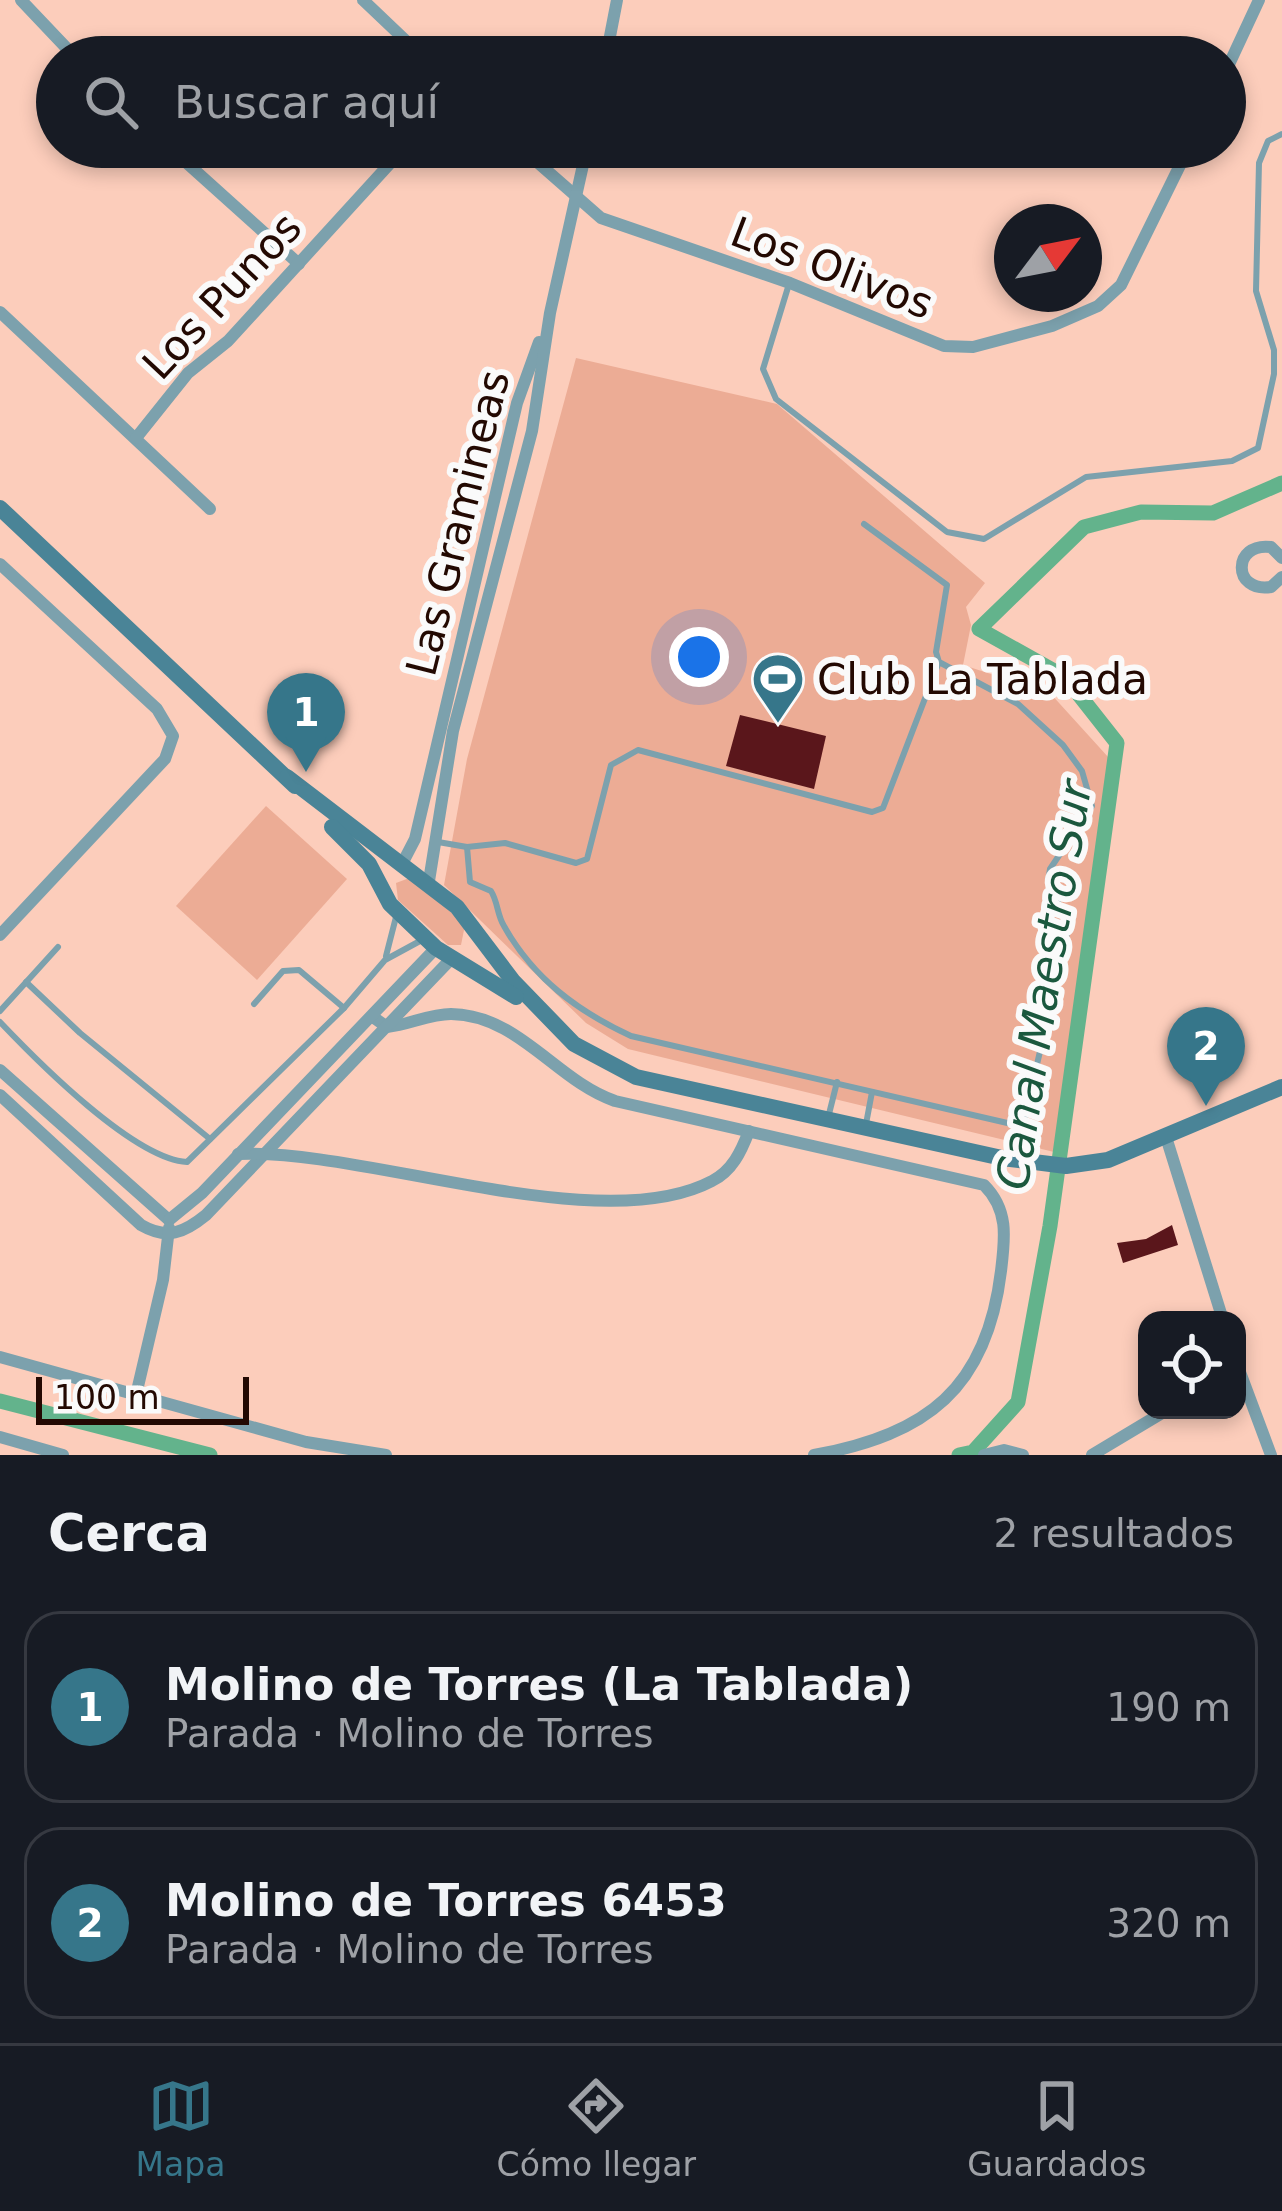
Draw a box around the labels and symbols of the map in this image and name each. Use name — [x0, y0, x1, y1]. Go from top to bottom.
street label: Los Punos — [133, 203, 311, 389]
north arrow — [994, 204, 1102, 312]
street label: Los Olivos — [724, 207, 940, 329]
street label: Las Gramineas — [396, 365, 520, 681]
your location — [669, 627, 729, 687]
sports icon: Club La Tablada — [750, 651, 806, 725]
place label: Club La Tablada — [817, 655, 1148, 704]
pin: 1 — [267, 673, 345, 772]
water label: Canal Maestro Sur — [986, 774, 1103, 1193]
pin: 2 — [1167, 1007, 1245, 1106]
scale bar — [36, 1371, 249, 1424]

